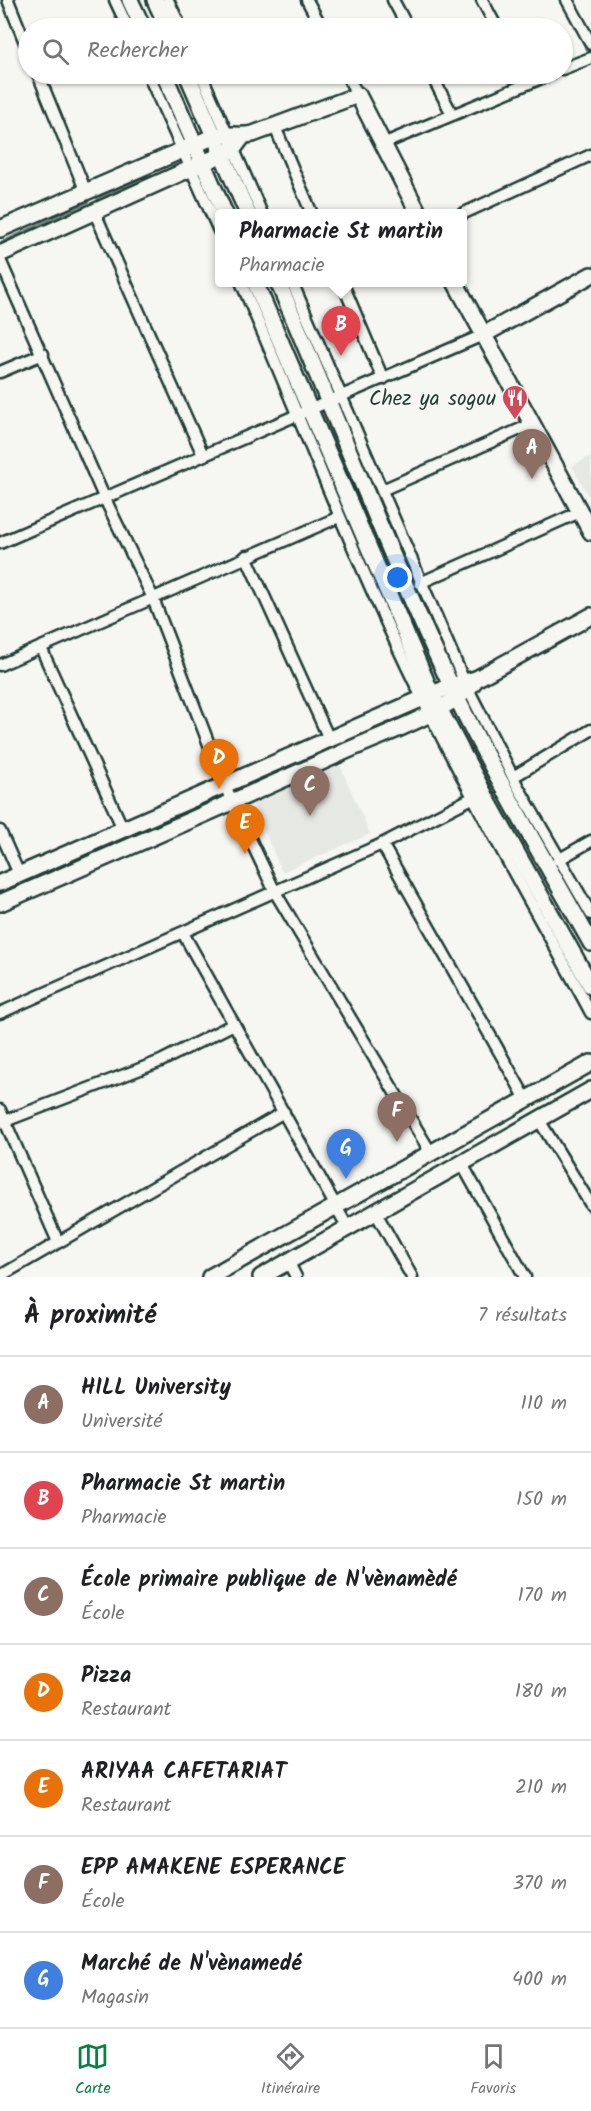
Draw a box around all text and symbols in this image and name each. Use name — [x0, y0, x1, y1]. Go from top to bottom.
search box — [18, 18, 573, 84]
text: Rechercher — [87, 34, 187, 69]
icon: search — [39, 35, 72, 68]
popup — [215, 209, 467, 287]
text: Pharmacie St martin — [239, 215, 443, 250]
text: Pharmacie — [239, 250, 324, 282]
pin: B — [322, 306, 360, 356]
place label: Chez ya sogou — [369, 383, 496, 416]
restaurant icon: Chez ya sogou — [500, 383, 530, 421]
pin: A — [512, 430, 552, 479]
your location — [383, 563, 412, 592]
pin: D — [200, 740, 238, 789]
pin: C — [290, 766, 330, 816]
pin: E — [226, 804, 264, 854]
pin: F — [378, 1092, 416, 1142]
pin: G — [326, 1130, 366, 1179]
text: À proximité — [24, 1295, 156, 1337]
text: 7 résultats — [478, 1300, 567, 1332]
text: HILL University — [81, 1371, 231, 1406]
text: A — [37, 1388, 50, 1420]
text: 110 m — [521, 1388, 567, 1420]
text: Université — [81, 1406, 162, 1438]
text: Pharmacie St martin — [81, 1467, 285, 1502]
text: B — [37, 1484, 50, 1516]
text: 150 m — [516, 1484, 567, 1516]
text: Pharmacie — [81, 1502, 167, 1534]
text: École primaire publique de N'vènamèdé — [81, 1563, 457, 1598]
text: C — [37, 1580, 50, 1612]
text: 170 m — [518, 1580, 567, 1612]
text: École — [81, 1598, 125, 1630]
text: Pizza — [81, 1659, 131, 1694]
text: D — [37, 1676, 50, 1708]
text: 180 m — [515, 1676, 567, 1708]
text: Restaurant — [81, 1694, 171, 1726]
text: ARIYAA CAFETARIAT — [81, 1755, 287, 1790]
text: E — [38, 1772, 49, 1804]
text: 210 m — [515, 1772, 567, 1804]
text: Restaurant — [81, 1790, 171, 1822]
text: EPP AMAKENE ESPERANCE — [81, 1851, 345, 1886]
text: F — [38, 1868, 49, 1900]
text: 370 m — [512, 1868, 567, 1900]
text: École — [81, 1886, 125, 1918]
text: Marché de N'vènamedé — [81, 1947, 302, 1982]
text: G — [38, 1964, 49, 1996]
text: 400 m — [512, 1964, 567, 1996]
text: Magasin — [81, 1982, 149, 2014]
tab: Carte — [75, 2040, 111, 2101]
tab: Itinéraire — [261, 2040, 320, 2101]
tab: Favoris — [470, 2040, 516, 2101]

